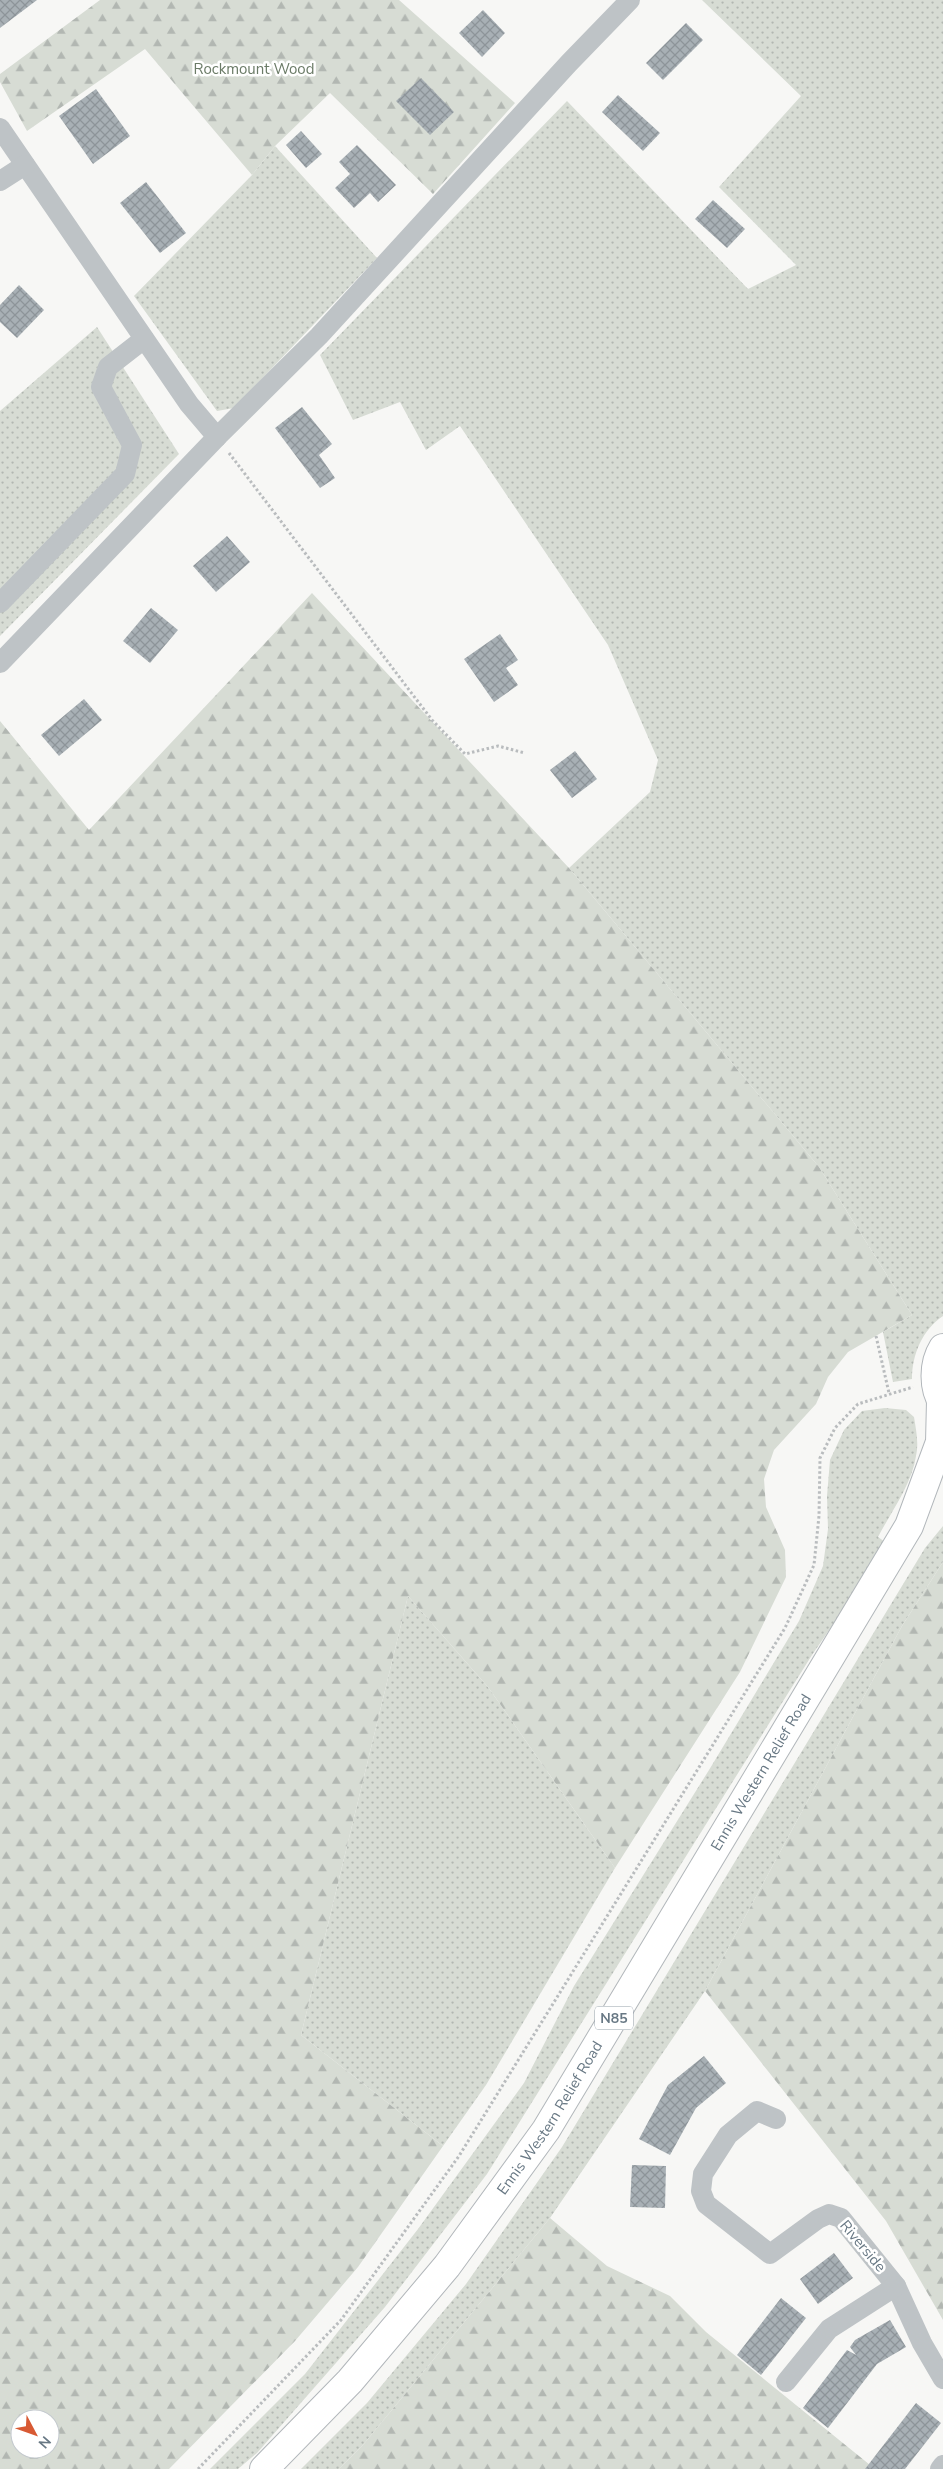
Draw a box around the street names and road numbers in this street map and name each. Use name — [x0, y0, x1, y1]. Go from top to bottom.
street label: Ennis Western Relief Road — [706, 1690, 816, 1854]
road number: N85 — [595, 2006, 633, 2030]
street label: Ennis Western Relief Road — [492, 2037, 607, 2199]
street label: Riverside — [835, 2216, 891, 2276]

